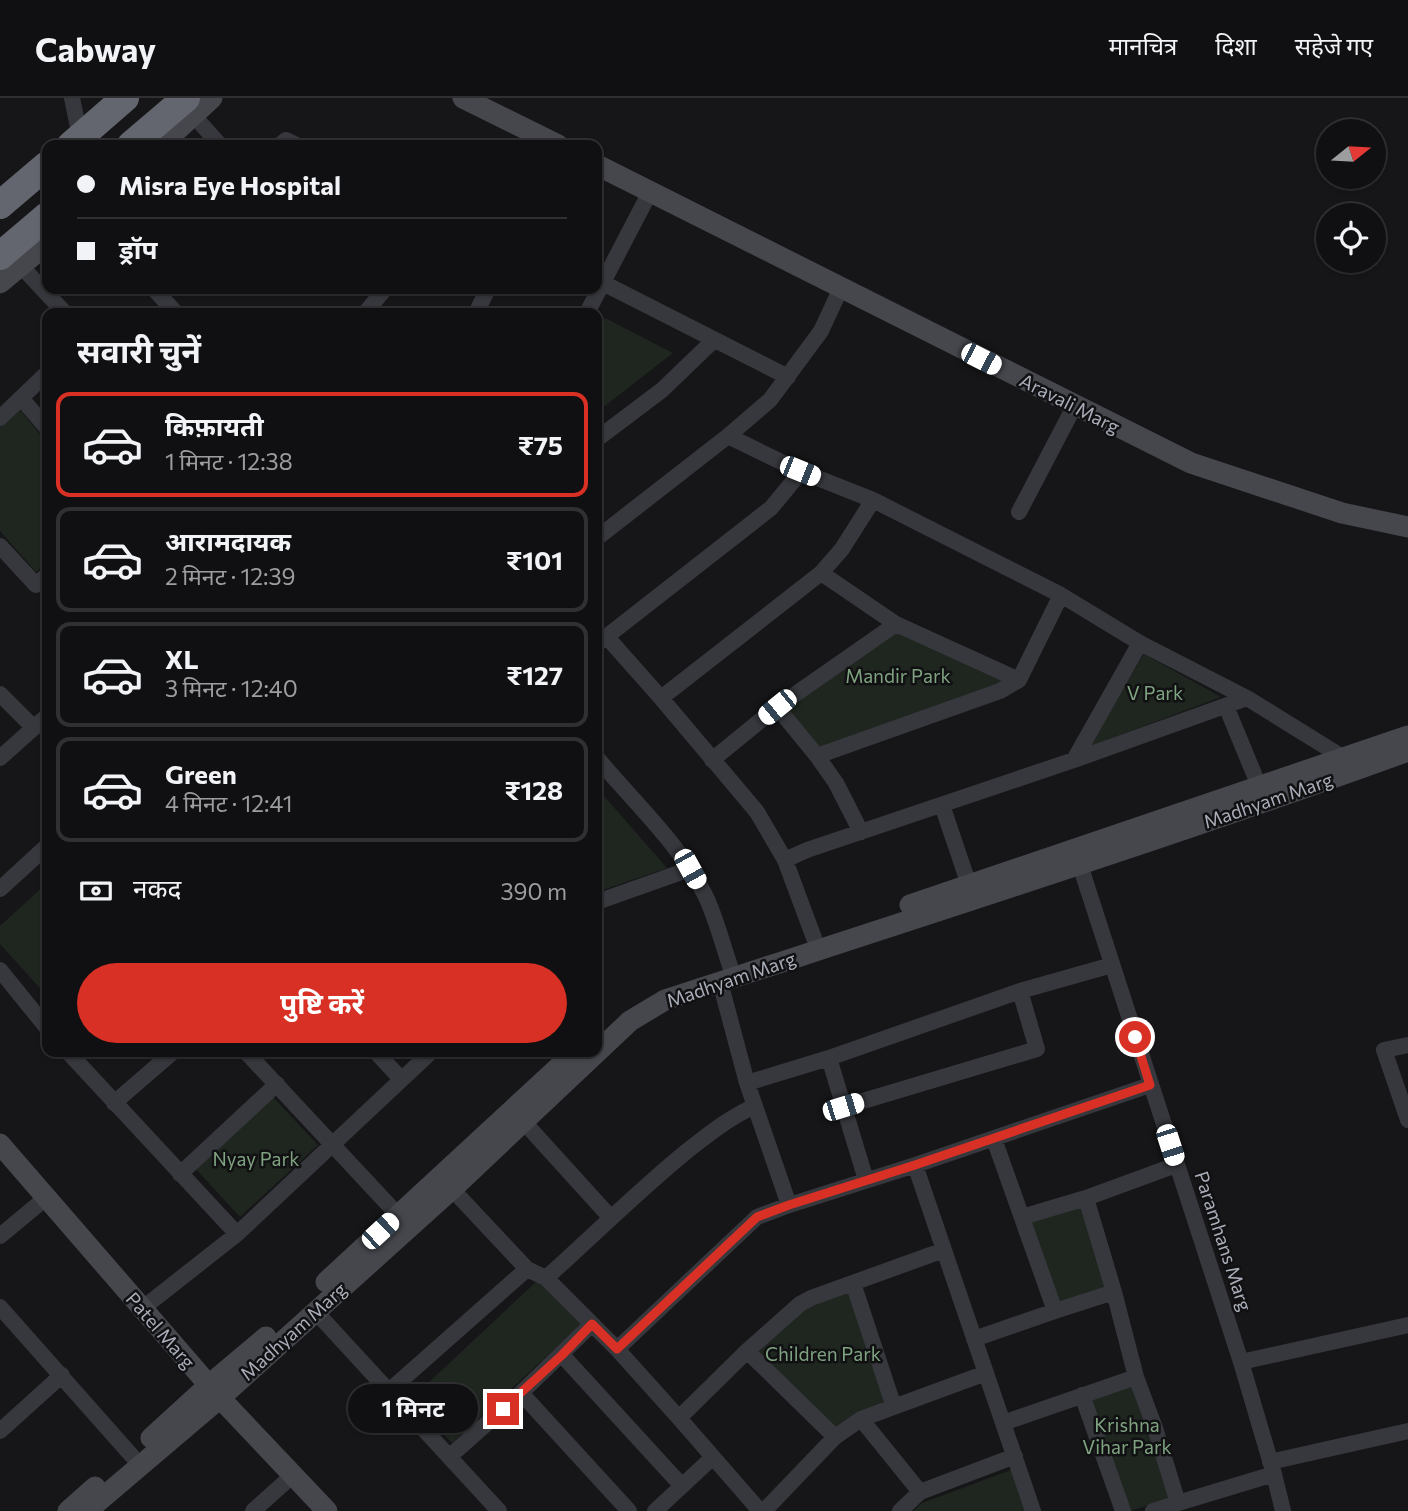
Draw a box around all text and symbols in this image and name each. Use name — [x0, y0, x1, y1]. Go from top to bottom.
text: Cabway — [35, 28, 156, 69]
text: मानचित्र — [1109, 31, 1177, 60]
text: दिशा — [1215, 31, 1257, 60]
text: सहेजे गए — [1295, 31, 1373, 60]
north arrow — [1316, 119, 1386, 189]
map controls — [1316, 119, 1386, 273]
text: Misra Eye Hospital — [119, 169, 341, 200]
button: locate — [1316, 203, 1386, 273]
text: ड्रॉप — [119, 233, 157, 264]
text: सवारी चुनें — [77, 330, 201, 370]
car — [958, 340, 1005, 378]
street label: Aravali Marg — [1016, 368, 1124, 438]
text: किफ़ायती — [165, 410, 264, 441]
icon: car — [81, 413, 144, 476]
text: ₹75 — [518, 429, 563, 460]
text: 1 मिनट · 12:38 — [165, 447, 293, 475]
car — [777, 453, 824, 489]
text: आरामदायक — [165, 525, 291, 556]
icon: car — [81, 528, 144, 591]
text: ₹101 — [506, 544, 563, 575]
text: 2 मिनट · 12:39 — [165, 562, 296, 590]
icon: car — [81, 643, 144, 706]
text: XL — [165, 643, 199, 674]
text: ₹127 — [506, 659, 563, 690]
park label: Mandir Park — [845, 664, 951, 687]
text: 3 मिनट · 12:40 — [165, 674, 298, 702]
park label: V Park — [1127, 681, 1183, 704]
car — [755, 686, 800, 728]
icon: car — [81, 758, 144, 821]
text: Green — [165, 758, 237, 789]
street label: Madhyam Marg — [1200, 767, 1336, 833]
text: ₹128 — [504, 774, 563, 805]
text: 4 मिनट · 12:41 — [165, 789, 292, 817]
car — [671, 846, 710, 892]
icon: cash — [77, 872, 115, 910]
text: नकद — [133, 872, 181, 903]
text: 390 m — [500, 877, 567, 905]
street label: Madhyam Marg — [663, 946, 799, 1012]
button: पुष्टि करें — [77, 963, 567, 1043]
route start — [1119, 1021, 1151, 1053]
car — [820, 1091, 867, 1123]
car — [1154, 1122, 1187, 1168]
park label: Nyay Park — [213, 1147, 299, 1170]
street label: Paramhans Marg — [1191, 1168, 1257, 1314]
car — [358, 1209, 403, 1253]
street label: Madhyam Marg — [235, 1277, 351, 1385]
street label: Patel Marg — [122, 1287, 200, 1373]
park label: Children Park — [765, 1342, 881, 1365]
callout: 1 मिनट — [349, 1384, 478, 1434]
route end — [487, 1393, 519, 1425]
text: 1 मिनट — [381, 1394, 445, 1422]
park label: Krishna Vihar Park — [1082, 1413, 1172, 1458]

